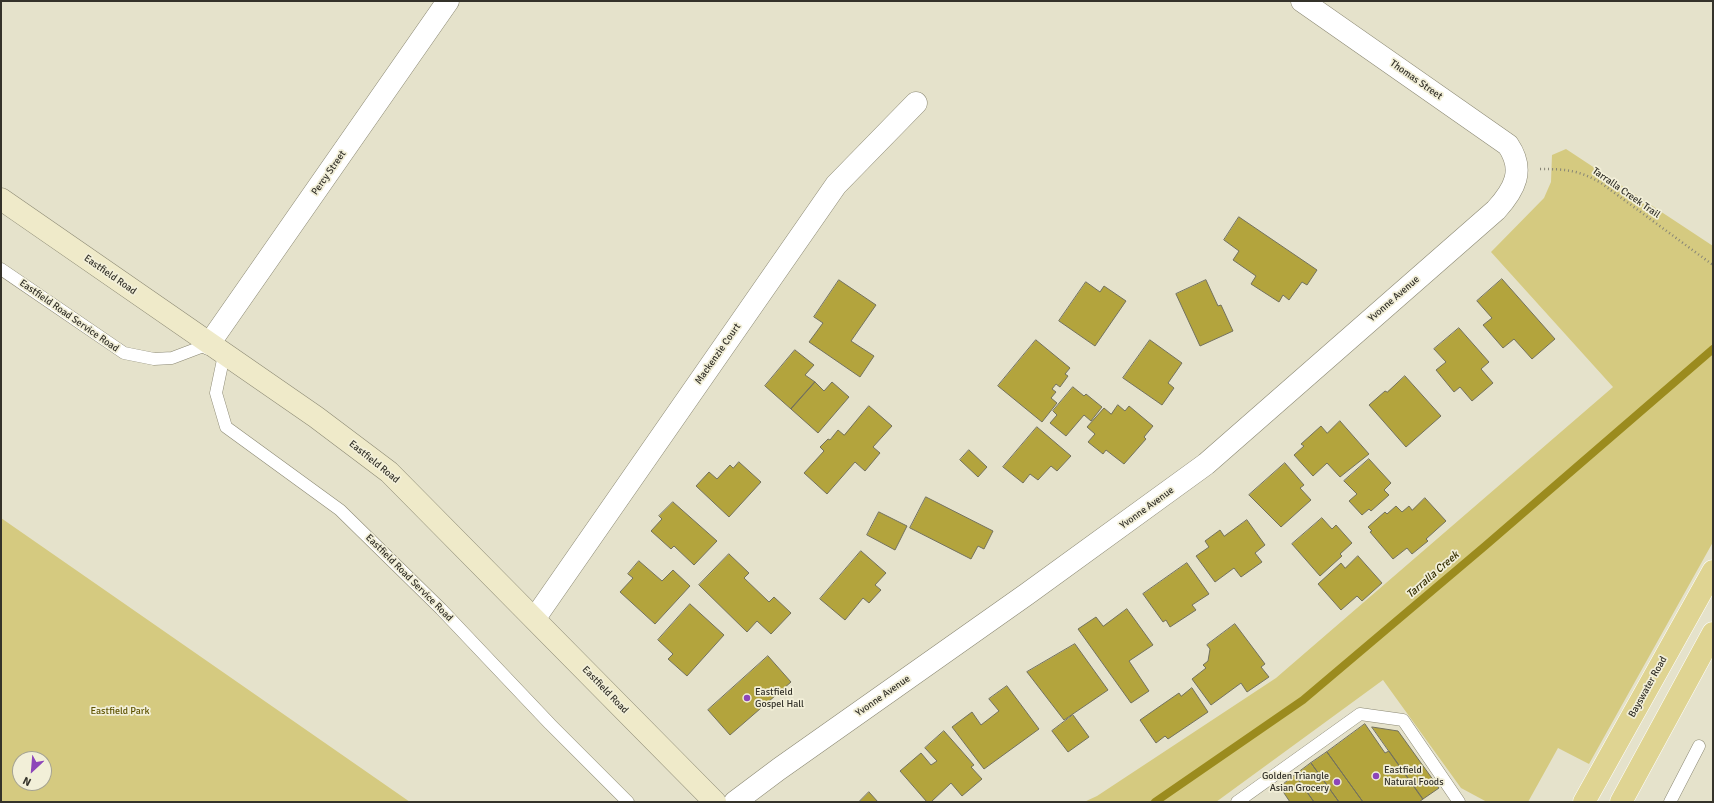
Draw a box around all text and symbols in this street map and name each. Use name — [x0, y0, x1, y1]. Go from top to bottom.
street label: Thomas Street — [1387, 58, 1445, 102]
street label: Percy Street — [309, 148, 349, 198]
street label: Tarralla Creek Trail — [1590, 165, 1662, 221]
street label: Eastfield Road — [81, 253, 139, 297]
street label: Yvonne Avenue — [1366, 274, 1422, 324]
street label: Eastfield Road Service Road — [17, 277, 121, 355]
street label: Mackenzie Court — [693, 321, 743, 387]
street label: Eastfield Road — [346, 438, 402, 486]
street label: Yvonne Avenue — [1118, 484, 1176, 532]
street label: Eastfield Road Service Road — [363, 532, 455, 624]
water label: Tarralla Creek — [1404, 549, 1462, 601]
street label: Bayswater Road — [1626, 654, 1670, 720]
street label: Eastfield Road — [579, 664, 631, 716]
street label: Yvonne Avenue — [853, 673, 913, 719]
place label: Eastfield Gospel Hall — [755, 686, 804, 710]
marker: Eastfield Gospel Hall — [742, 693, 752, 703]
park label: Eastfield Park — [90, 705, 150, 717]
north arrow — [12, 751, 52, 791]
place label: Eastfield Natural Foods — [1384, 764, 1444, 788]
place label: Golden Triangle Asian Grocery — [1262, 770, 1329, 794]
marker: Eastfield Natural Foods — [1371, 771, 1381, 781]
text: N — [21, 774, 33, 789]
marker: Golden Triangle Asian Grocery — [1332, 777, 1342, 787]

